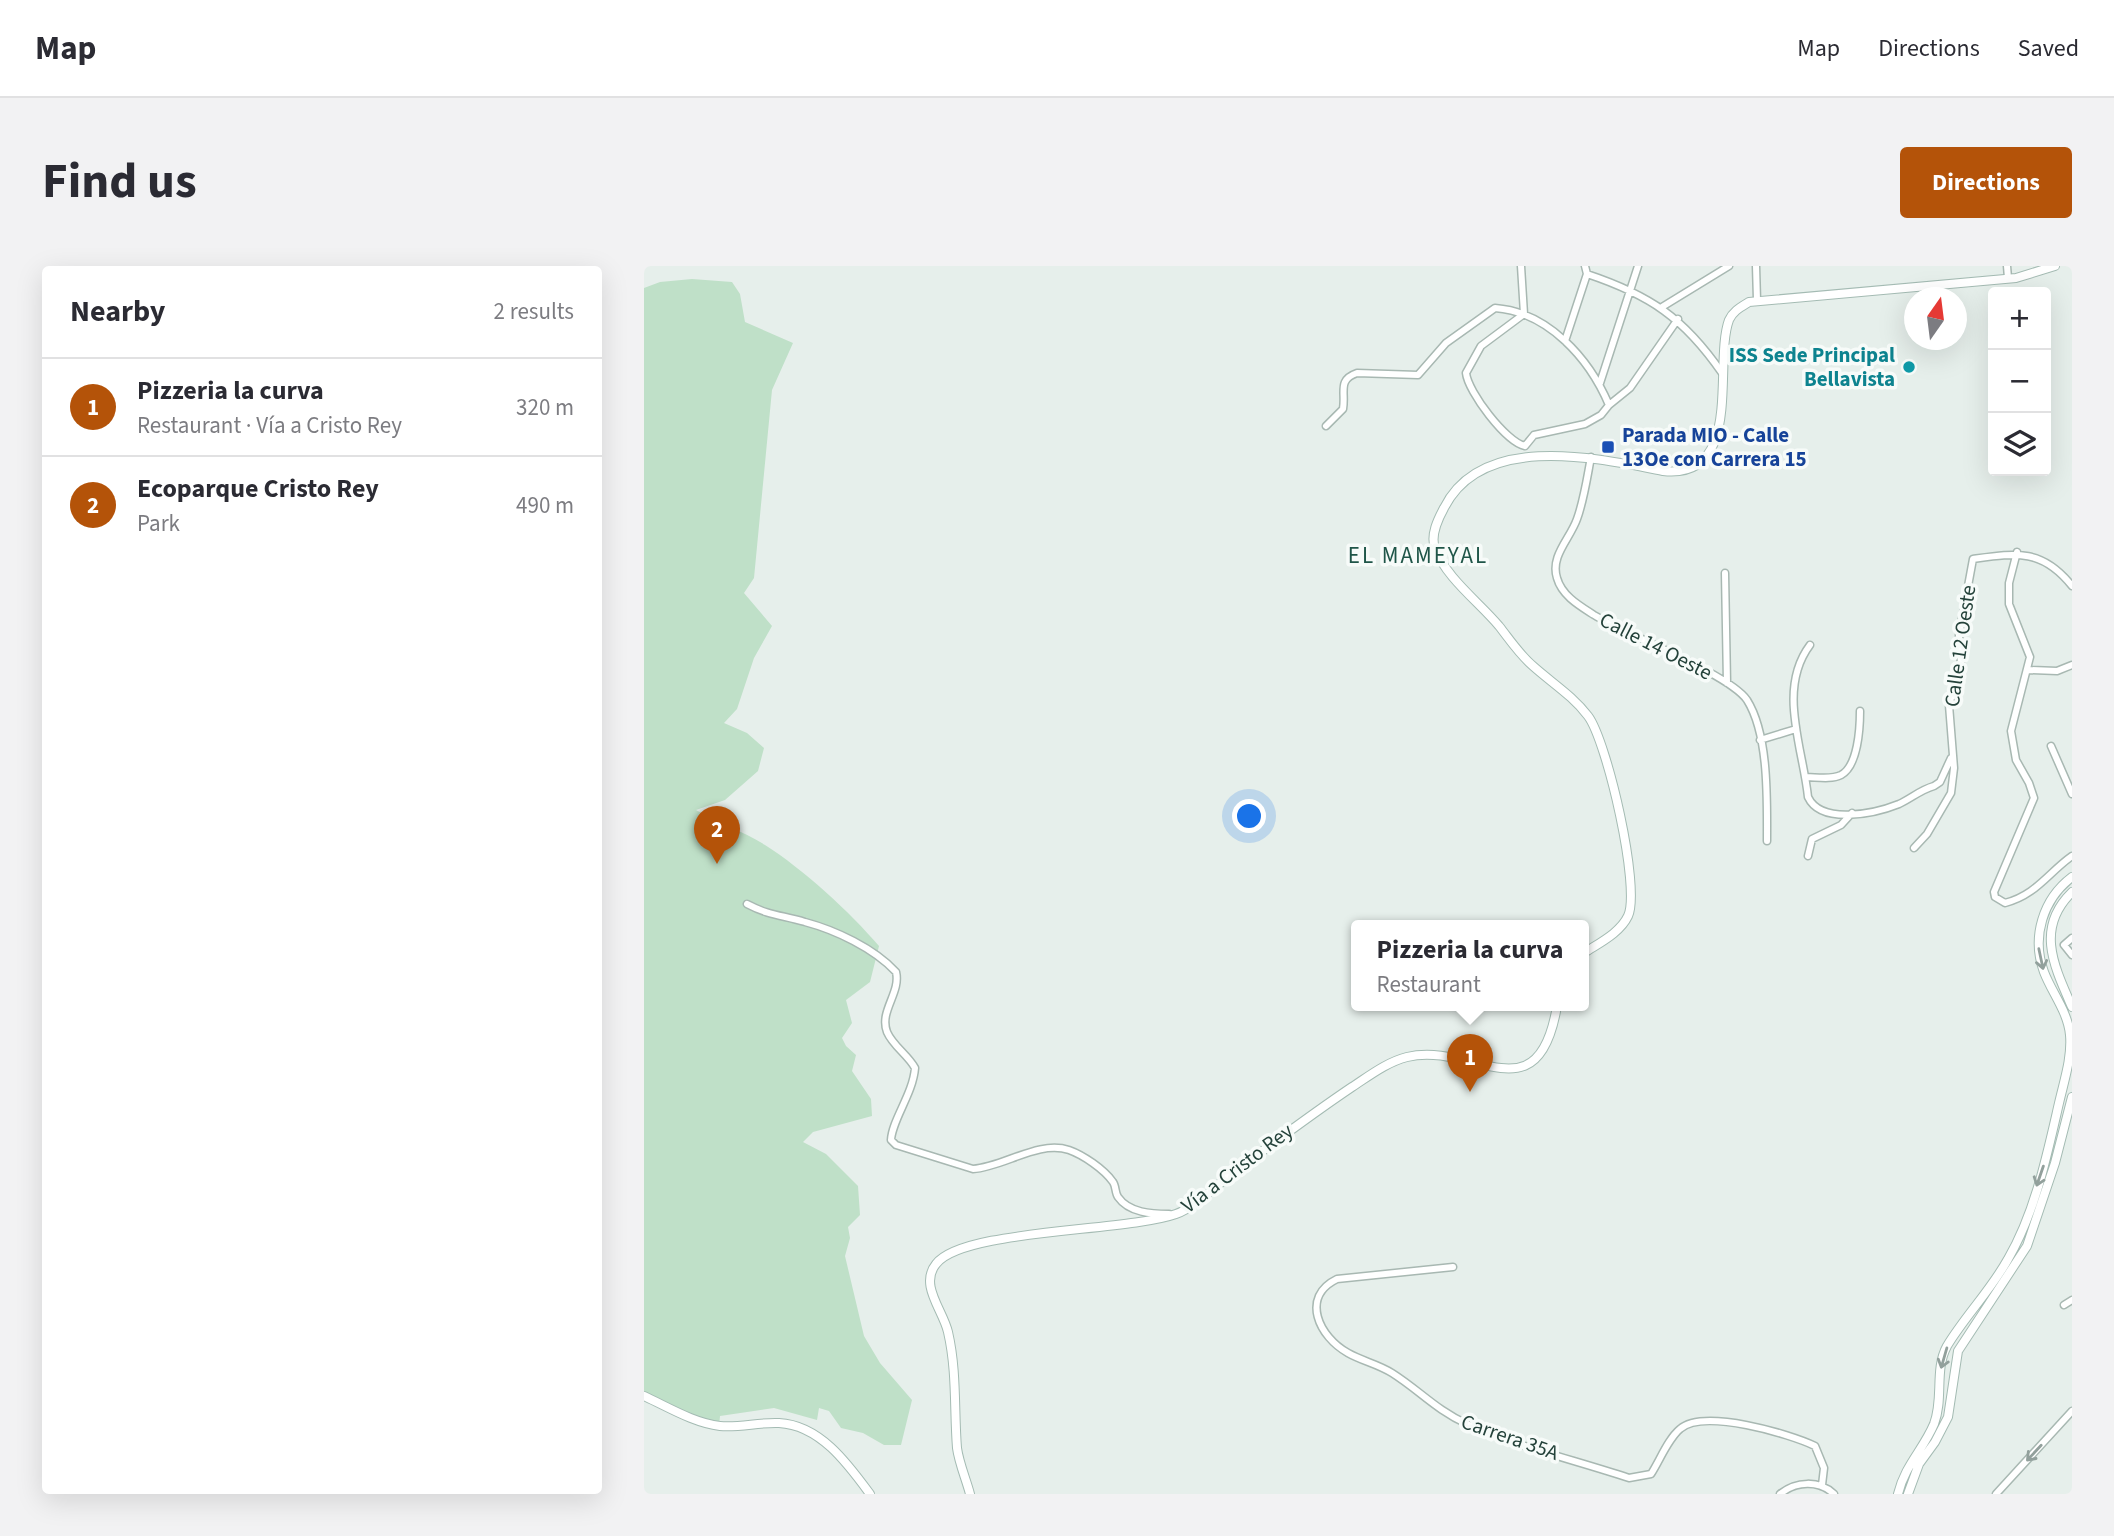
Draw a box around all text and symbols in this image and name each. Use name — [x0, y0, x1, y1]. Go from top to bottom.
text: Map — [35, 25, 96, 72]
text: Map — [1797, 31, 1840, 66]
text: Directions — [1878, 31, 1980, 66]
text: Saved — [2018, 31, 2079, 66]
text: Find us — [42, 147, 197, 217]
button: Directions — [1900, 147, 2072, 218]
north arrow — [1904, 287, 1967, 350]
map controls — [1988, 287, 2051, 476]
button: + — [1988, 287, 2051, 350]
text: Nearby — [70, 290, 165, 333]
text: 2 results — [494, 295, 574, 328]
place label: ISS Sede Principal Bellavista — [1729, 340, 1895, 394]
button: − — [1988, 350, 2051, 413]
marker: ISS Sede Principal Bellavista — [1901, 359, 1917, 375]
text: Pizzeria la curva — [137, 372, 324, 409]
text: 1 — [87, 391, 99, 424]
text: 320 m — [516, 391, 574, 424]
text: Restaurant · Vía a Cristo Rey — [137, 409, 402, 442]
button: layers — [1988, 413, 2051, 476]
place label: Parada MIO - Calle 13Oe con Carrera 15 — [1622, 420, 1807, 474]
marker: Parada MIO - Calle 13Oe con Carrera 15 — [1600, 439, 1616, 455]
text: Ecoparque Cristo Rey — [137, 470, 379, 507]
text: 2 — [87, 489, 99, 522]
text: 490 m — [516, 489, 574, 522]
text: Park — [137, 507, 180, 540]
district label: EL MAMEYAL — [1348, 539, 1488, 572]
street label: Calle 12 Oeste — [1937, 583, 1983, 709]
street label: Calle 14 Oeste — [1594, 605, 1718, 687]
your location — [1232, 799, 1266, 833]
pin: 2 — [694, 806, 740, 864]
popup — [1351, 920, 1589, 1011]
text: Pizzeria la curva — [1377, 931, 1563, 968]
one-way arrow — [2035, 947, 2049, 970]
text: Restaurant — [1377, 968, 1481, 1001]
pin: 1 — [1447, 1034, 1493, 1092]
street label: Vía a Cristo Rey — [1175, 1116, 1299, 1220]
one-way arrow — [2033, 1165, 2045, 1187]
one-way arrow — [1937, 1347, 1950, 1369]
street label: Carrera 35A — [1457, 1406, 1563, 1468]
one-way arrow — [2026, 1444, 2043, 1461]

